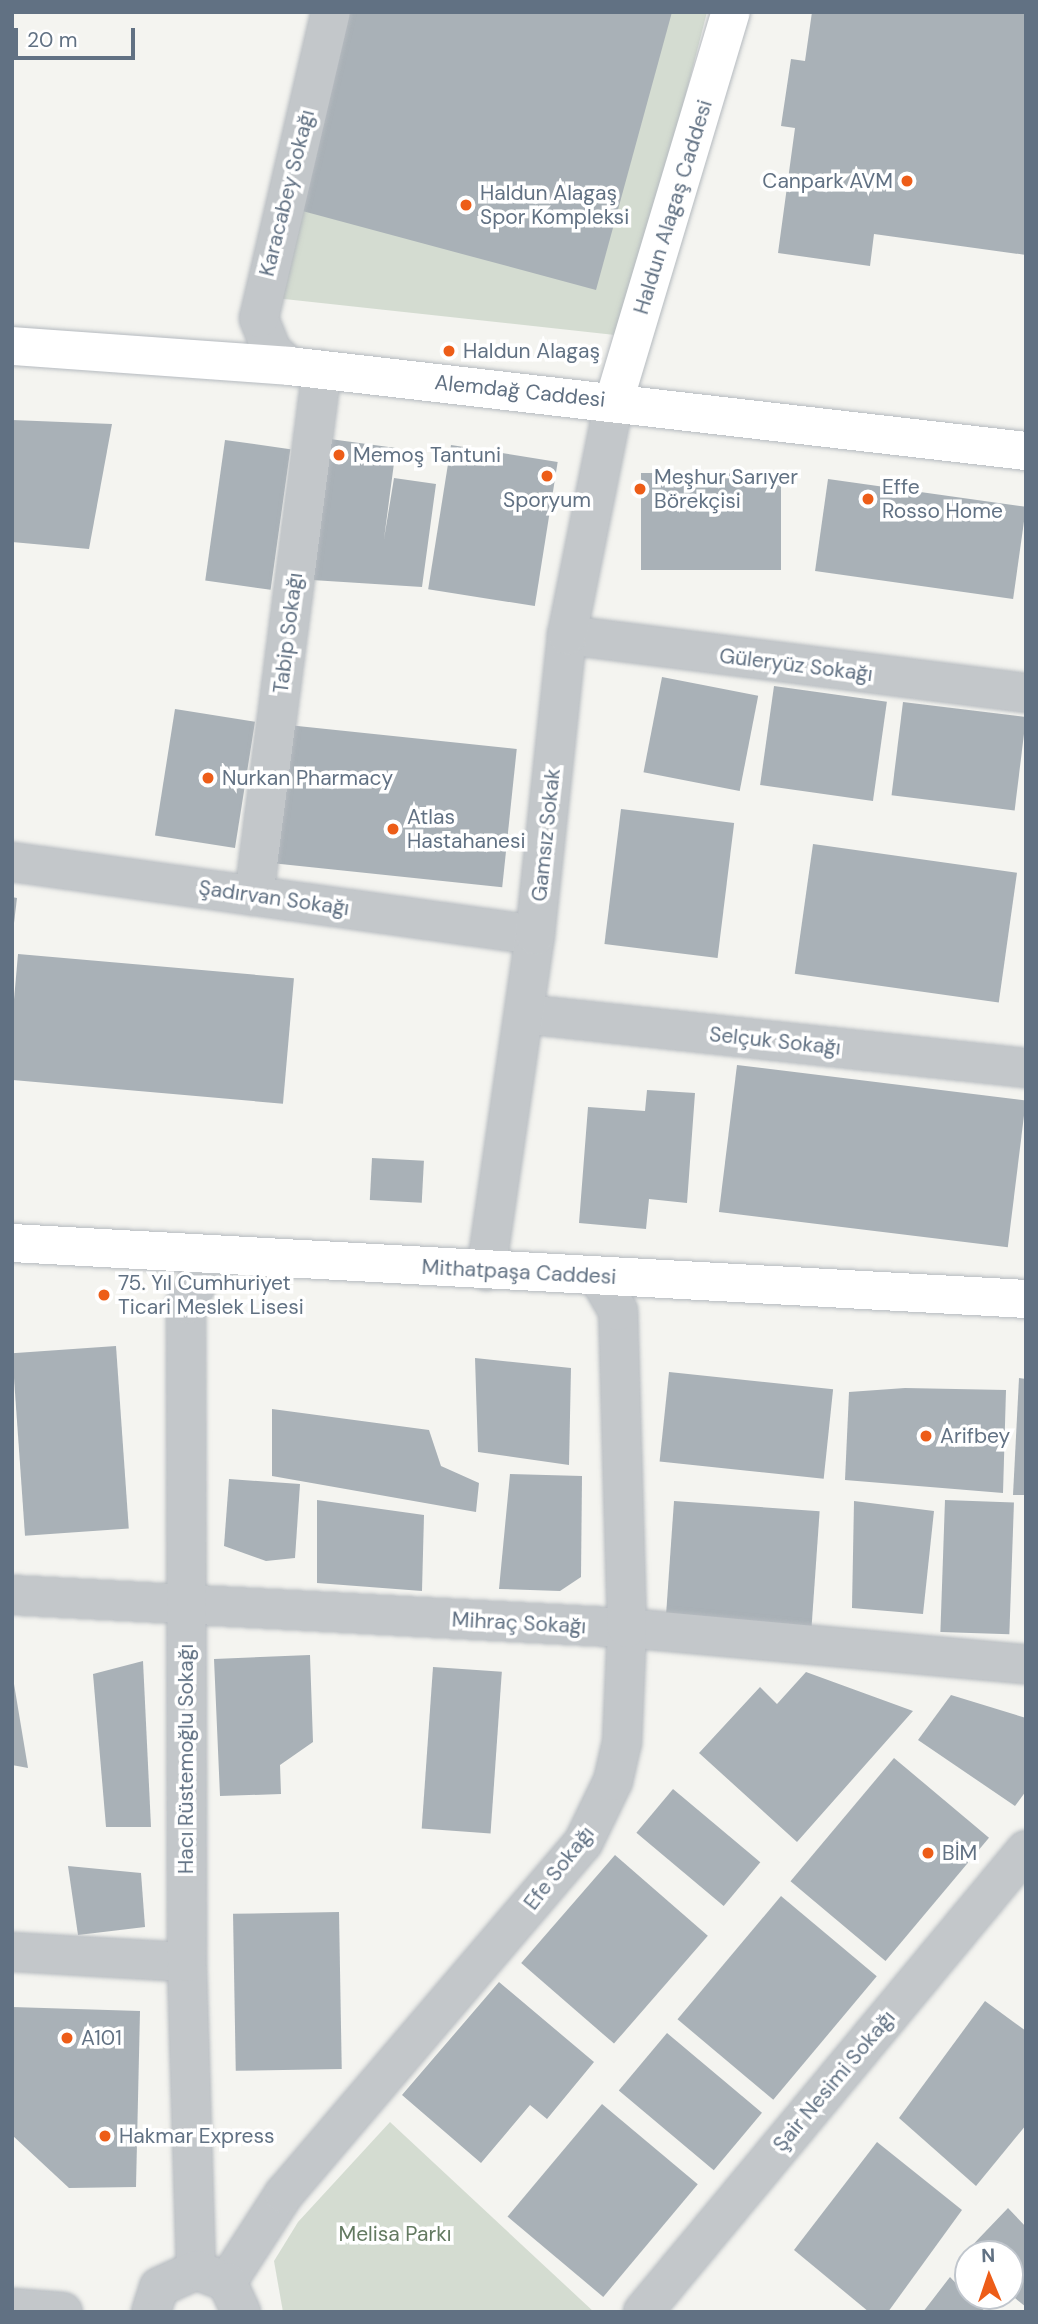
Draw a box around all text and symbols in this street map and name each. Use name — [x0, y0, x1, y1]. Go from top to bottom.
scale bar — [18, 14, 138, 58]
text: 20 m — [27, 26, 78, 54]
street label: Haldun Alagaş Caddesi — [628, 97, 718, 317]
street label: Karacabey Sokağı — [254, 107, 320, 279]
place label: Canpark AVM — [762, 168, 893, 194]
marker: Canpark AVM — [899, 173, 915, 189]
place label: Haldun Alagaş Spor Kompleksi — [480, 180, 629, 230]
marker: Haldun Alagaş Spor Kompleksi — [458, 197, 474, 213]
place label: Haldun Alagaş — [463, 338, 600, 364]
marker: Haldun Alagaş — [441, 343, 457, 359]
street label: Alemdağ Caddesi — [433, 370, 607, 412]
place label: Memoş Tantuni — [353, 442, 501, 468]
marker: Memoş Tantuni — [331, 447, 347, 463]
place label: Meşhur Sarıyer Börekçisi — [654, 464, 798, 514]
marker: Sporyum — [539, 468, 555, 484]
place label: Effe Rosso Home — [882, 474, 1003, 524]
marker: Meşhur Sarıyer Börekçisi — [632, 481, 648, 497]
place label: Sporyum — [503, 487, 591, 513]
marker: Effe Rosso Home — [860, 491, 876, 507]
street label: Tabip Sokağı — [268, 571, 308, 695]
street label: Güleryüz Sokağı — [718, 643, 874, 687]
place label: Nurkan Pharmacy — [222, 765, 393, 791]
street label: Gamsız Sokak — [526, 767, 566, 903]
marker: Nurkan Pharmacy — [200, 770, 216, 786]
place label: Atlas Hastahanesi — [407, 804, 526, 854]
marker: Atlas Hastahanesi — [385, 821, 401, 837]
street label: Şadırvan Sokağı — [197, 875, 351, 921]
street label: Selçuk Sokağı — [708, 1022, 842, 1060]
street label: Mithatpaşa Caddesi — [421, 1254, 617, 1290]
place label: 75. Yıl Cumhuriyet Ticari Meslek Lisesi — [118, 1270, 304, 1320]
marker: 75. Yıl Cumhuriyet Ticari Meslek Lisesi — [96, 1287, 112, 1303]
place label: Arifbey — [940, 1423, 1010, 1449]
marker: Arifbey — [918, 1428, 934, 1444]
street label: Mihraç Sokağı — [451, 1607, 587, 1639]
street label: Hacı Rüstemoğlu Sokağı — [173, 1644, 199, 1874]
street label: Efe Sokağı — [519, 1821, 599, 1915]
place label: BİM — [942, 1840, 977, 1866]
marker: BİM — [920, 1845, 936, 1861]
street label: Şair Nesimi Sokağı — [768, 2005, 900, 2157]
place label: A101 — [81, 2025, 122, 2051]
marker: A101 — [59, 2030, 75, 2046]
place label: Hakmar Express — [119, 2123, 275, 2149]
marker: Hakmar Express — [97, 2128, 113, 2144]
park label: Melisa Parkı — [338, 2221, 452, 2247]
north arrow — [954, 2240, 1024, 2310]
text: N — [981, 2243, 996, 2268]

